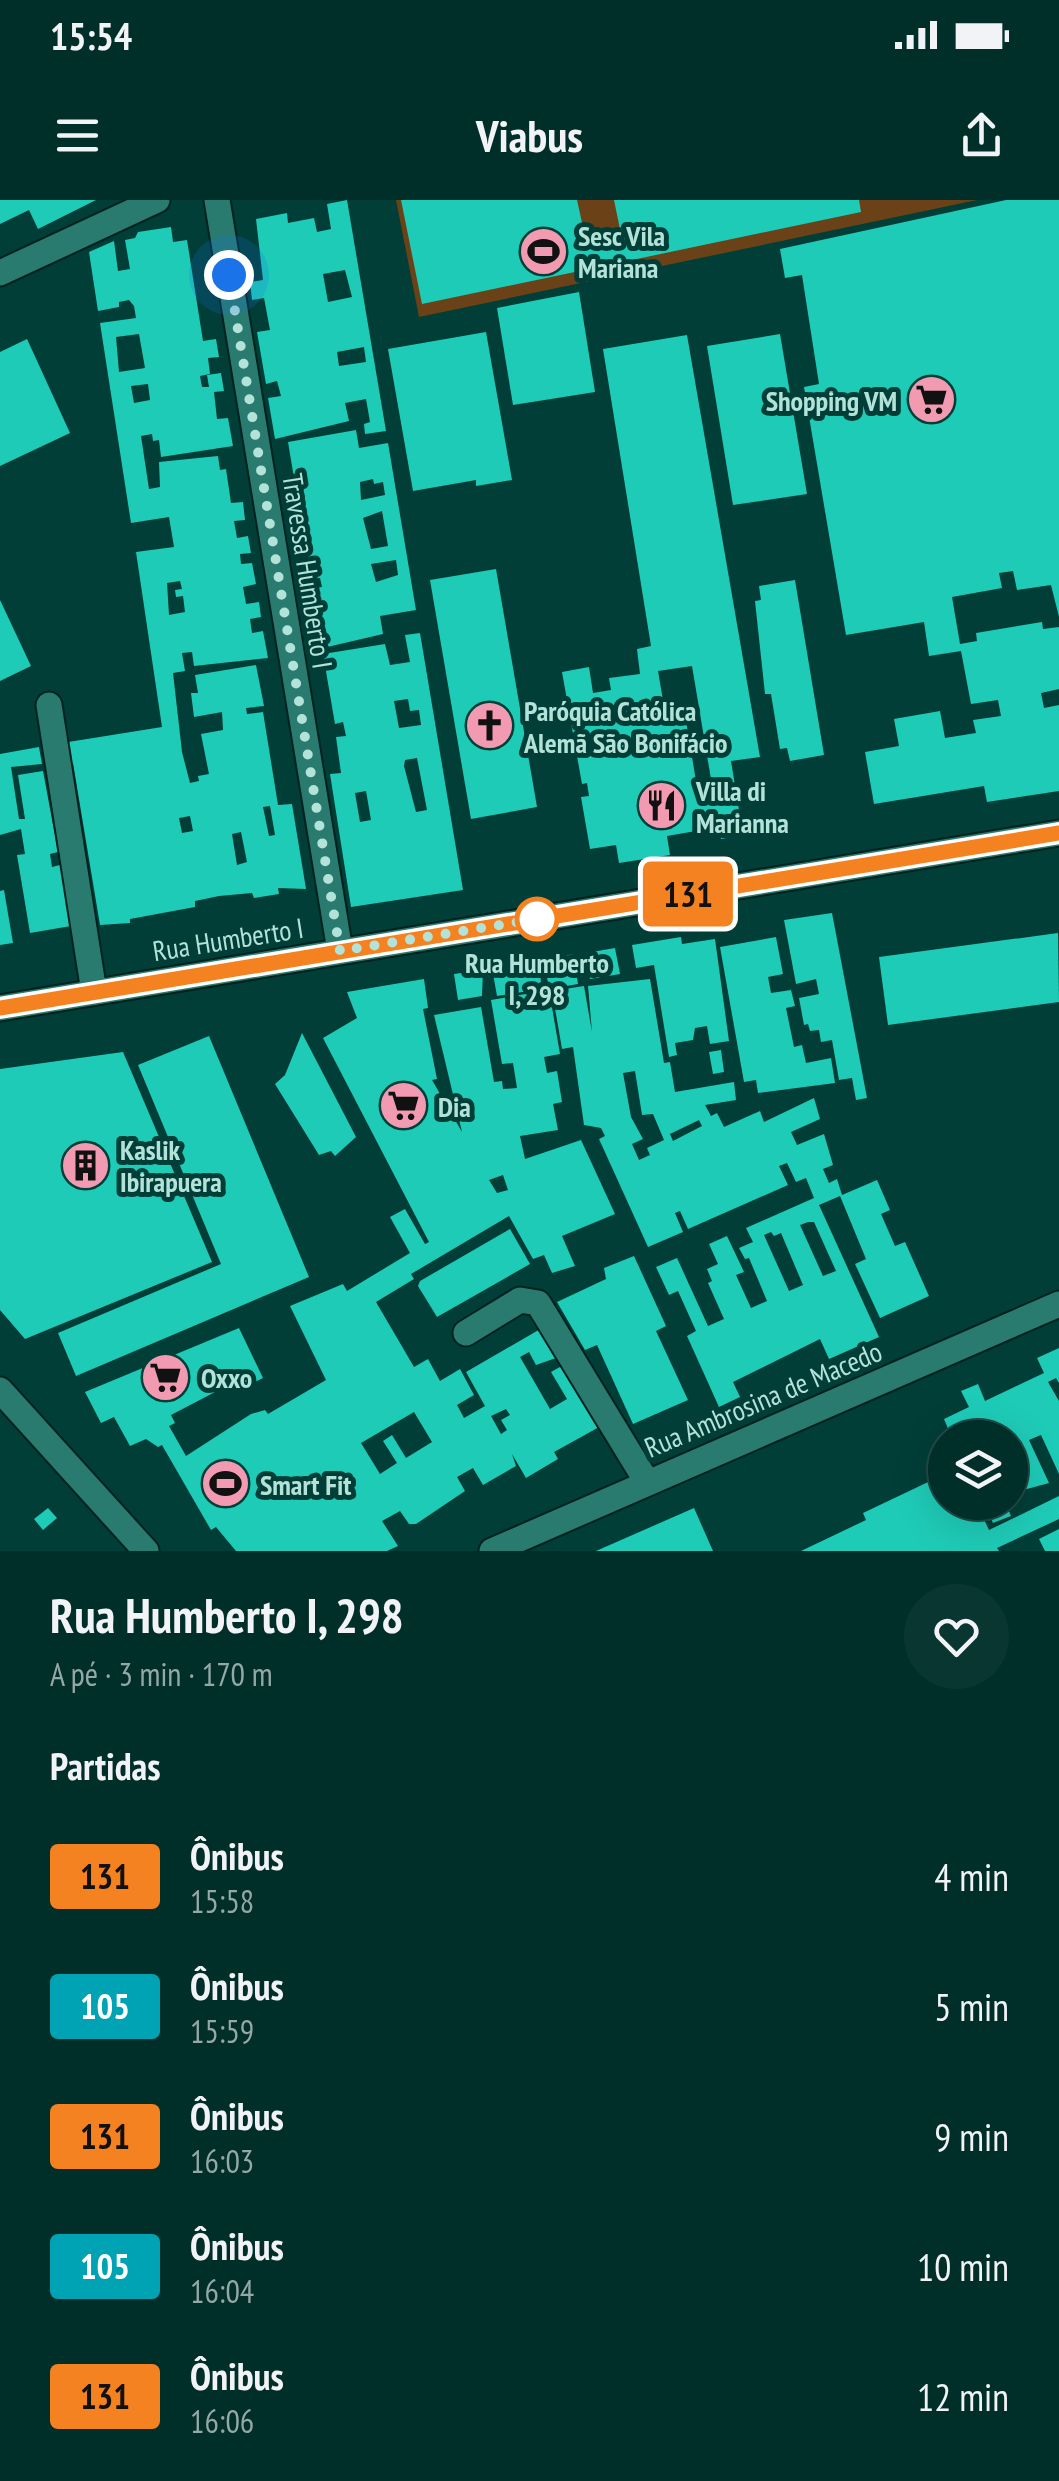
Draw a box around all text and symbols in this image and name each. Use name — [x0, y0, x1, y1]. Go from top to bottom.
text: 15:54 — [50, 11, 132, 60]
text: Viabus — [476, 106, 583, 164]
icon: menu — [50, 108, 105, 163]
icon: share — [954, 108, 1009, 163]
place label: Sesc Vila Mariana — [578, 217, 665, 286]
sports icon: Sesc Vila Mariana — [517, 225, 569, 277]
your location — [204, 250, 254, 300]
supermarket icon: Shopping VM — [906, 374, 958, 426]
place label: Shopping VM — [766, 382, 897, 419]
street label: Travessa Humberto I — [274, 471, 342, 671]
place label: Paróquia Católica Alemã São Bonifácio — [523, 692, 727, 761]
church icon: Paróquia Católica Alemã São Bonifácio — [463, 700, 515, 752]
place label: Villa di Marianna — [695, 772, 789, 841]
restaurant icon: Villa di Marianna — [635, 780, 687, 832]
line badge: 131 — [630, 862, 746, 926]
text: 131 — [663, 871, 713, 917]
marker: Rua Humberto I, 298 — [516, 898, 558, 940]
street label: Rua Humberto I — [150, 909, 306, 969]
place label: Rua Humberto I, 298 — [465, 944, 609, 1013]
supermarket icon: Dia — [377, 1080, 429, 1132]
place label: Dia — [438, 1088, 471, 1125]
place label: Kaslik Ibirapuera — [120, 1131, 222, 1200]
building icon: Kaslik Ibirapuera — [59, 1139, 111, 1191]
street label: Rua Ambrosina de Macedo — [639, 1332, 887, 1466]
supermarket icon: Oxxo — [140, 1351, 192, 1403]
place label: Oxxo — [201, 1359, 252, 1396]
map controls — [928, 1420, 1028, 1520]
button: layers — [928, 1420, 1028, 1520]
sports icon: Smart Fit — [199, 1458, 251, 1510]
place label: Smart Fit — [260, 1466, 351, 1503]
text: Rua Humberto I, 298 — [50, 1584, 404, 1646]
button: heart — [904, 1584, 1009, 1689]
text: A pé · 3 min · 170 m — [50, 1653, 273, 1695]
text: Partidas — [50, 1741, 161, 1790]
text: Ônibus — [190, 1831, 284, 1880]
text: 4 min — [934, 1852, 1009, 1901]
text: 131 — [80, 1853, 130, 1899]
text: 15:58 — [190, 1880, 254, 1922]
text: Ônibus — [190, 1961, 284, 2010]
text: 5 min — [934, 1982, 1009, 2031]
text: 105 — [80, 1983, 130, 2029]
text: 15:59 — [190, 2010, 254, 2052]
text: Ônibus — [190, 2091, 284, 2140]
text: 9 min — [934, 2112, 1009, 2161]
text: 131 — [80, 2113, 130, 2159]
text: 16:03 — [190, 2140, 254, 2182]
text: Ônibus — [190, 2221, 284, 2270]
text: 10 min — [917, 2242, 1009, 2291]
text: 105 — [80, 2243, 130, 2289]
text: 16:04 — [190, 2270, 254, 2312]
text: Ônibus — [190, 2351, 284, 2400]
text: 12 min — [917, 2372, 1009, 2421]
text: 131 — [80, 2373, 130, 2419]
text: 16:06 — [190, 2400, 254, 2442]

